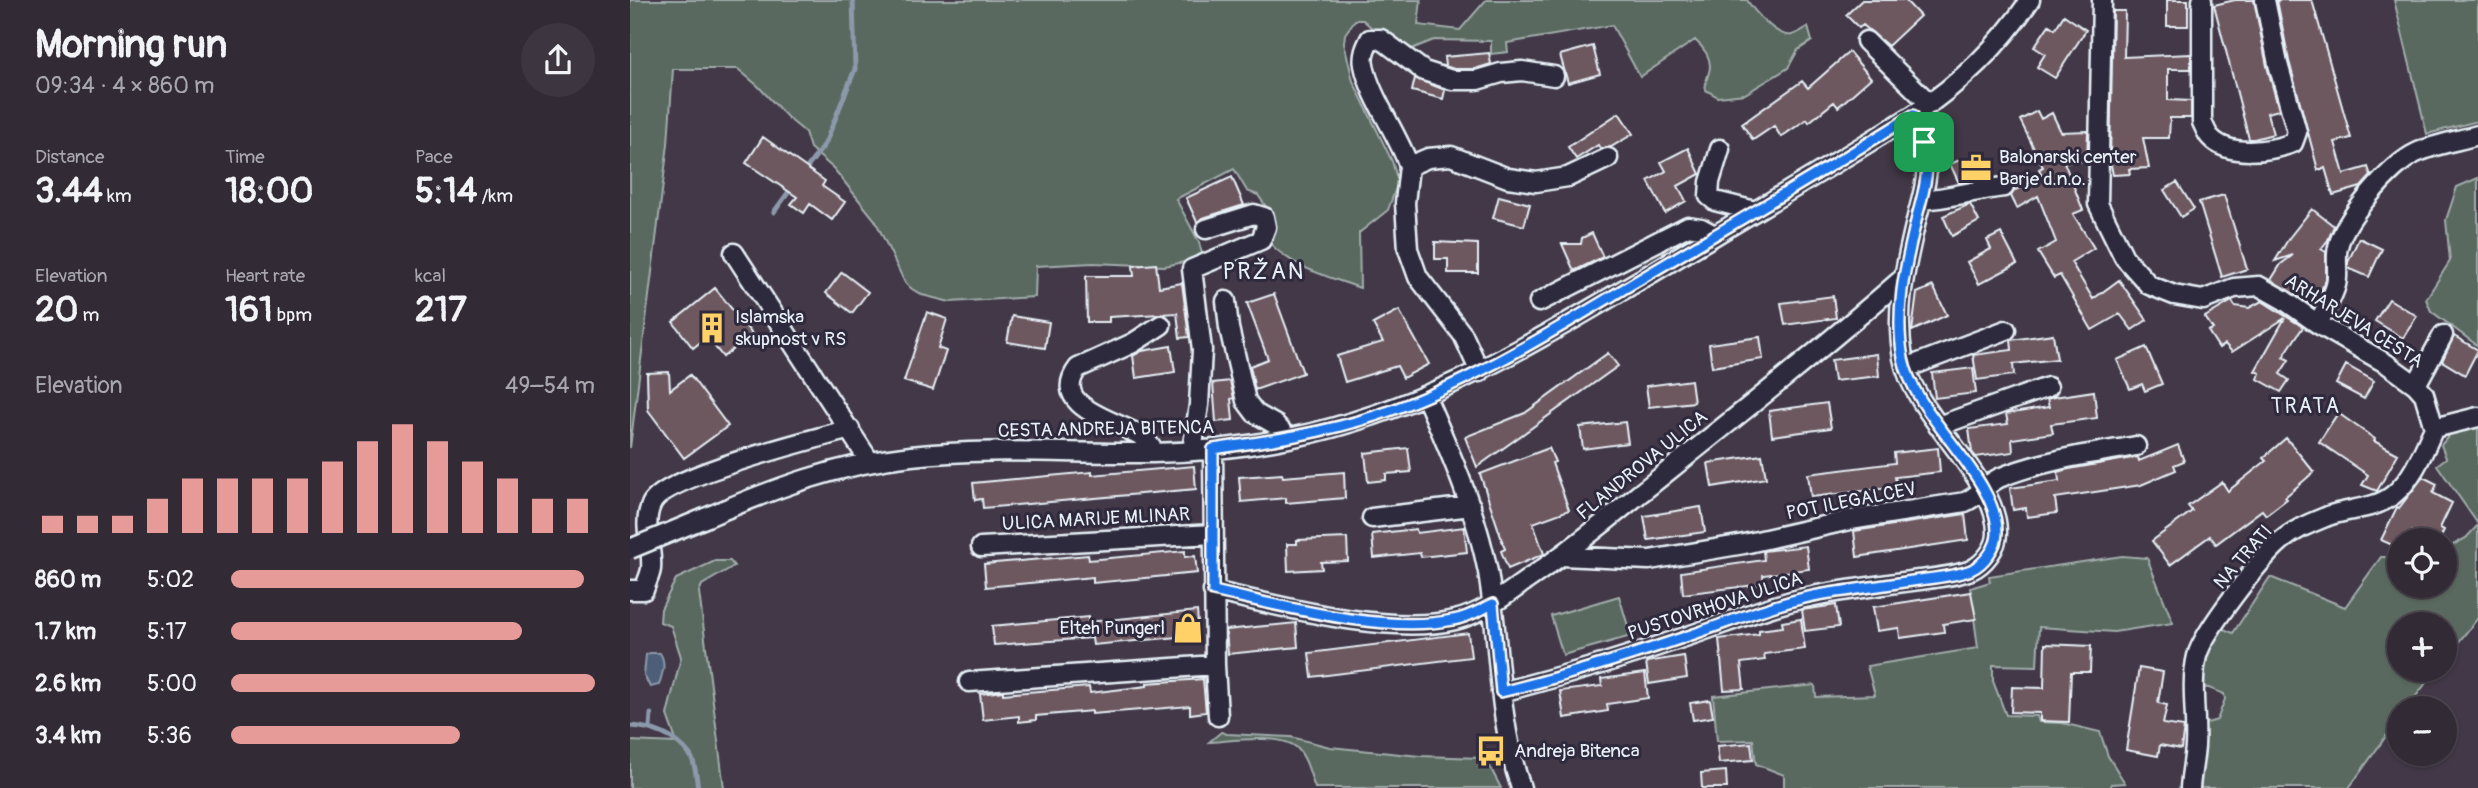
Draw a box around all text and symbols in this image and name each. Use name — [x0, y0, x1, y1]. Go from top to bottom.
text: Morning run — [35, 21, 227, 69]
button: share — [521, 23, 595, 97]
text: 09:34 · 4 × 860 m — [35, 71, 214, 100]
pin — [1894, 112, 1954, 172]
icon: arrive — [1905, 123, 1943, 161]
text: Distance — [35, 145, 104, 169]
text: Time — [225, 145, 265, 169]
text: Pace — [415, 145, 453, 169]
place label: Balonarski center Barje d.n.o. — [1999, 145, 2137, 191]
office icon: Balonarski center Barje d.n.o. — [1959, 151, 1993, 185]
text: 3.44 — [35, 169, 103, 213]
text: 18:00 — [225, 169, 313, 213]
text: 5:14 — [415, 169, 477, 213]
text: km — [103, 184, 132, 208]
text: /km — [477, 184, 513, 208]
district label: PRŽAN — [1223, 257, 1305, 286]
text: Elevation — [35, 264, 107, 288]
text: Heart rate — [225, 264, 305, 288]
text: kcal — [415, 264, 446, 288]
street label: ARHARJEVA CESTA — [2280, 269, 2428, 373]
text: 20 — [35, 288, 78, 332]
text: 161 — [225, 288, 273, 332]
text: 217 — [415, 288, 467, 332]
text: m — [78, 303, 99, 327]
text: bpm — [273, 303, 312, 327]
place label: Islamska skupnost v RS — [735, 305, 846, 351]
building icon: Islamska skupnost v RS — [695, 311, 729, 345]
text: Elevation — [35, 371, 123, 400]
text: 49–54 m — [505, 371, 595, 400]
district label: TRATA — [2271, 393, 2341, 420]
street label: FLANDROVA ULICA — [1572, 405, 1712, 525]
street label: CESTA ANDREJA BITENCA — [998, 415, 1214, 443]
street label: POT ILEGALCEV — [1784, 477, 1918, 525]
street label: ULICA MARIJE MLINAR — [1001, 502, 1191, 536]
street label: NA TRATI — [2209, 520, 2277, 594]
map controls — [2387, 528, 2457, 766]
button: locate — [2387, 528, 2457, 598]
text: 860 m — [35, 565, 101, 594]
text: 5:02 — [147, 565, 194, 594]
street label: PUSTOVRHOVA ULICA — [1625, 566, 1805, 646]
shop icon: Elteh Pungerl — [1171, 611, 1205, 645]
button: + — [2387, 612, 2457, 682]
place label: Elteh Pungerl — [1060, 616, 1165, 640]
text: 1.7 km — [35, 617, 96, 646]
text: 5:17 — [147, 617, 187, 646]
text: 2.6 km — [35, 669, 101, 698]
text: 5:00 — [147, 669, 197, 698]
button: − — [2387, 696, 2457, 766]
text: 3.4 km — [35, 721, 101, 750]
text: 5:36 — [147, 721, 192, 750]
bus stop icon: Andreja Bitenca — [1474, 734, 1508, 768]
place label: Andreja Bitenca — [1514, 739, 1640, 763]

